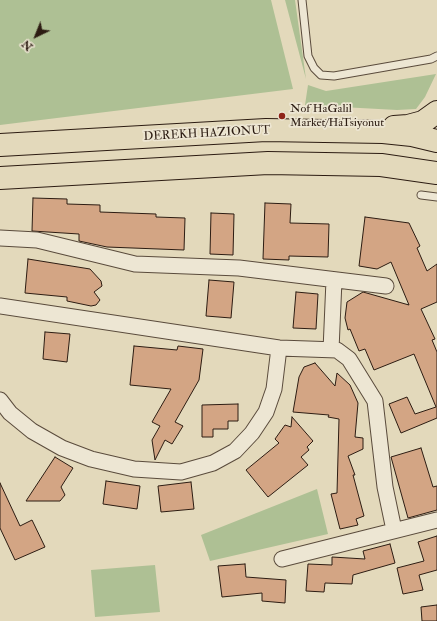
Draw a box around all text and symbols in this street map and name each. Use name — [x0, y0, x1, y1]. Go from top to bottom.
north arrow — [16, 16, 56, 56]
text: N — [19, 37, 36, 53]
place label: Nof HaGalil Market/HaTsiyonut — [290, 102, 384, 130]
marker: Nof HaGalil Market/HaTsiyonut — [277, 111, 287, 121]
street label: DEREKH HAZIONUT — [143, 123, 271, 145]

